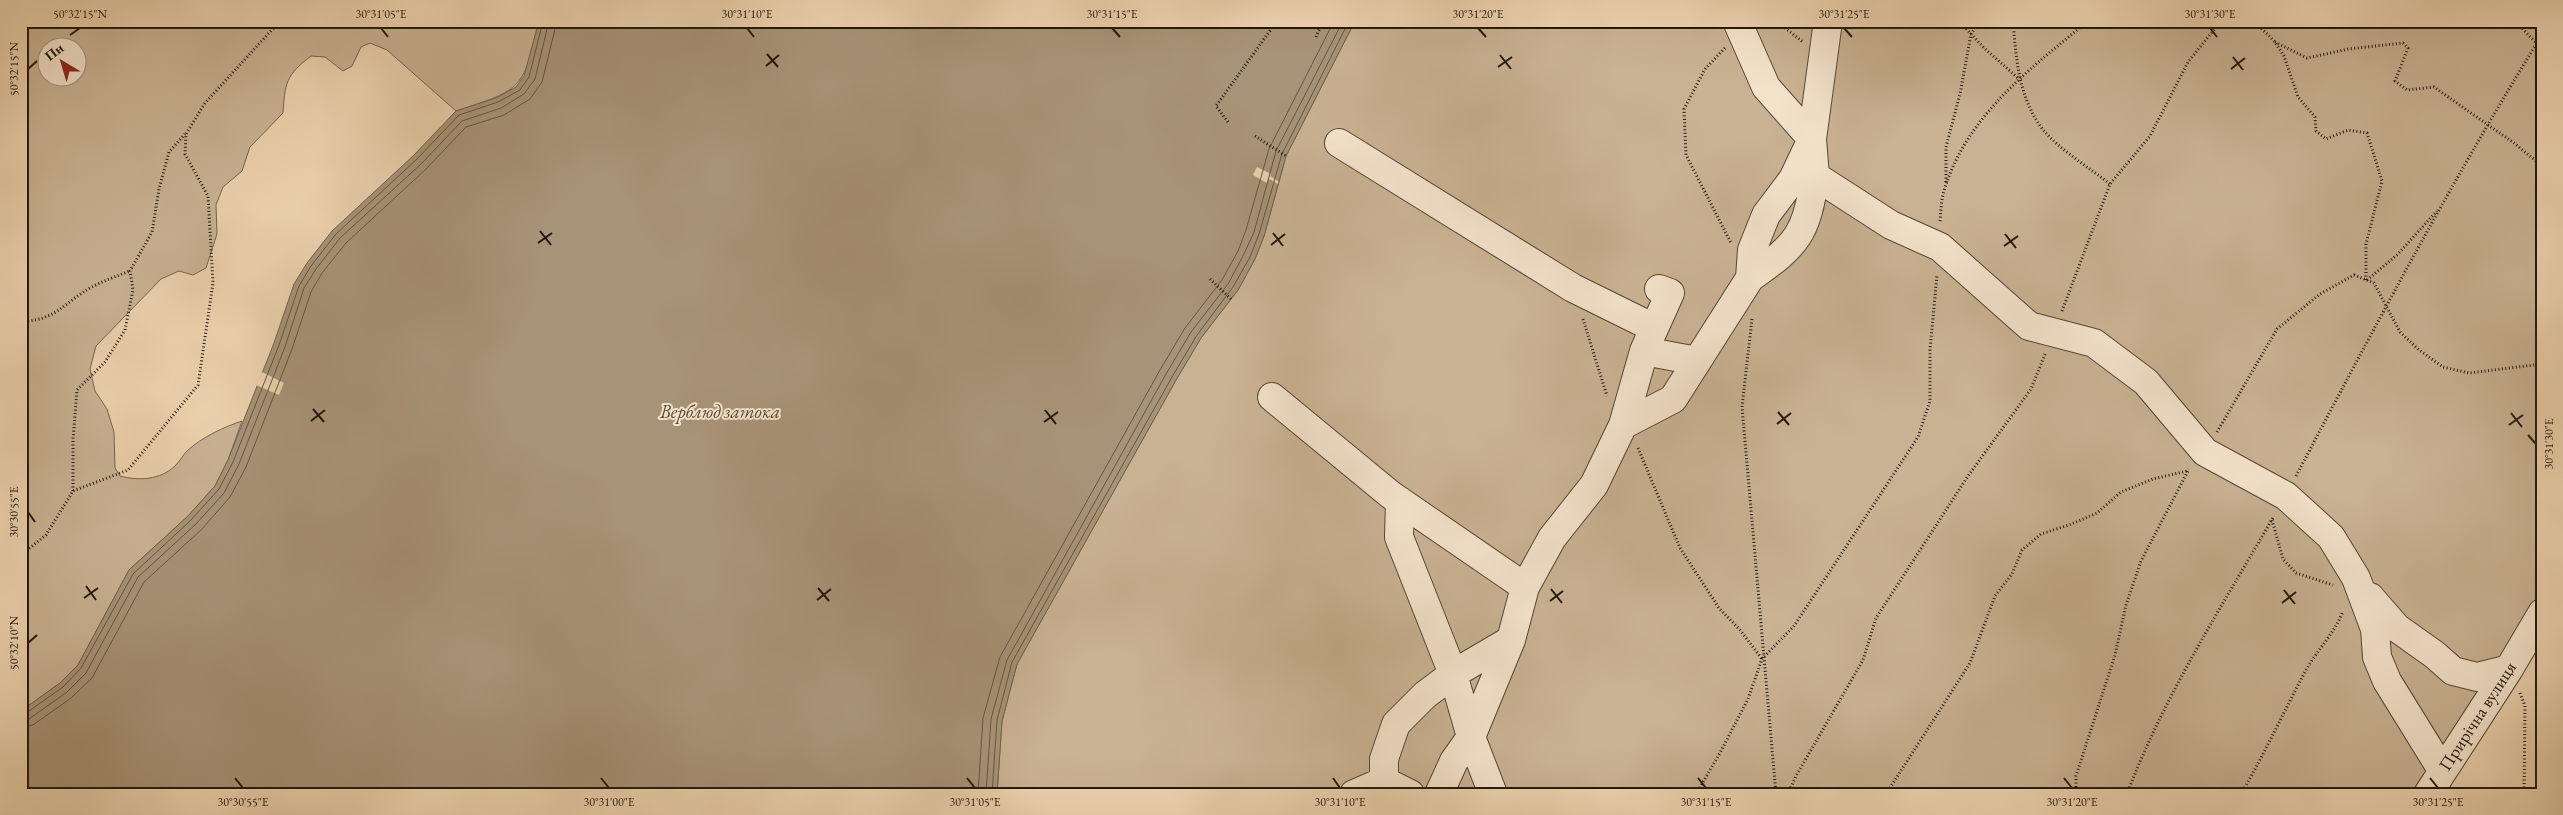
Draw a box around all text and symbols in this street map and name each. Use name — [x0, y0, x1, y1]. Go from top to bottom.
text: 50°32'15"N — [53, 6, 107, 22]
text: 30°31'05"E — [355, 6, 407, 22]
text: 30°31'10"E — [721, 6, 773, 22]
text: 30°31'15"E — [1086, 6, 1138, 22]
text: 30°31'20"E — [1452, 6, 1504, 22]
text: 30°31'25"E — [1818, 6, 1870, 22]
text: 30°31'30"E — [2184, 6, 2236, 22]
north arrow — [38, 38, 88, 88]
text: Пн — [41, 39, 67, 65]
text: 50°32'15"N — [6, 42, 22, 96]
water label: Верблюд затока — [659, 399, 780, 424]
text: 30°31'30"E — [2541, 418, 2557, 470]
text: 30°30'55"E — [6, 486, 22, 538]
text: 50°32'10"N — [6, 616, 22, 670]
street label: Прирічна вулиця — [2433, 657, 2521, 775]
text: 30°30'55"E — [217, 794, 269, 810]
text: 30°31'00"E — [583, 794, 635, 810]
text: 30°31'05"E — [949, 794, 1001, 810]
text: 30°31'10"E — [1314, 794, 1366, 810]
text: 30°31'15"E — [1680, 794, 1732, 810]
text: 30°31'20"E — [2046, 794, 2098, 810]
text: 30°31'25"E — [2412, 794, 2464, 810]

